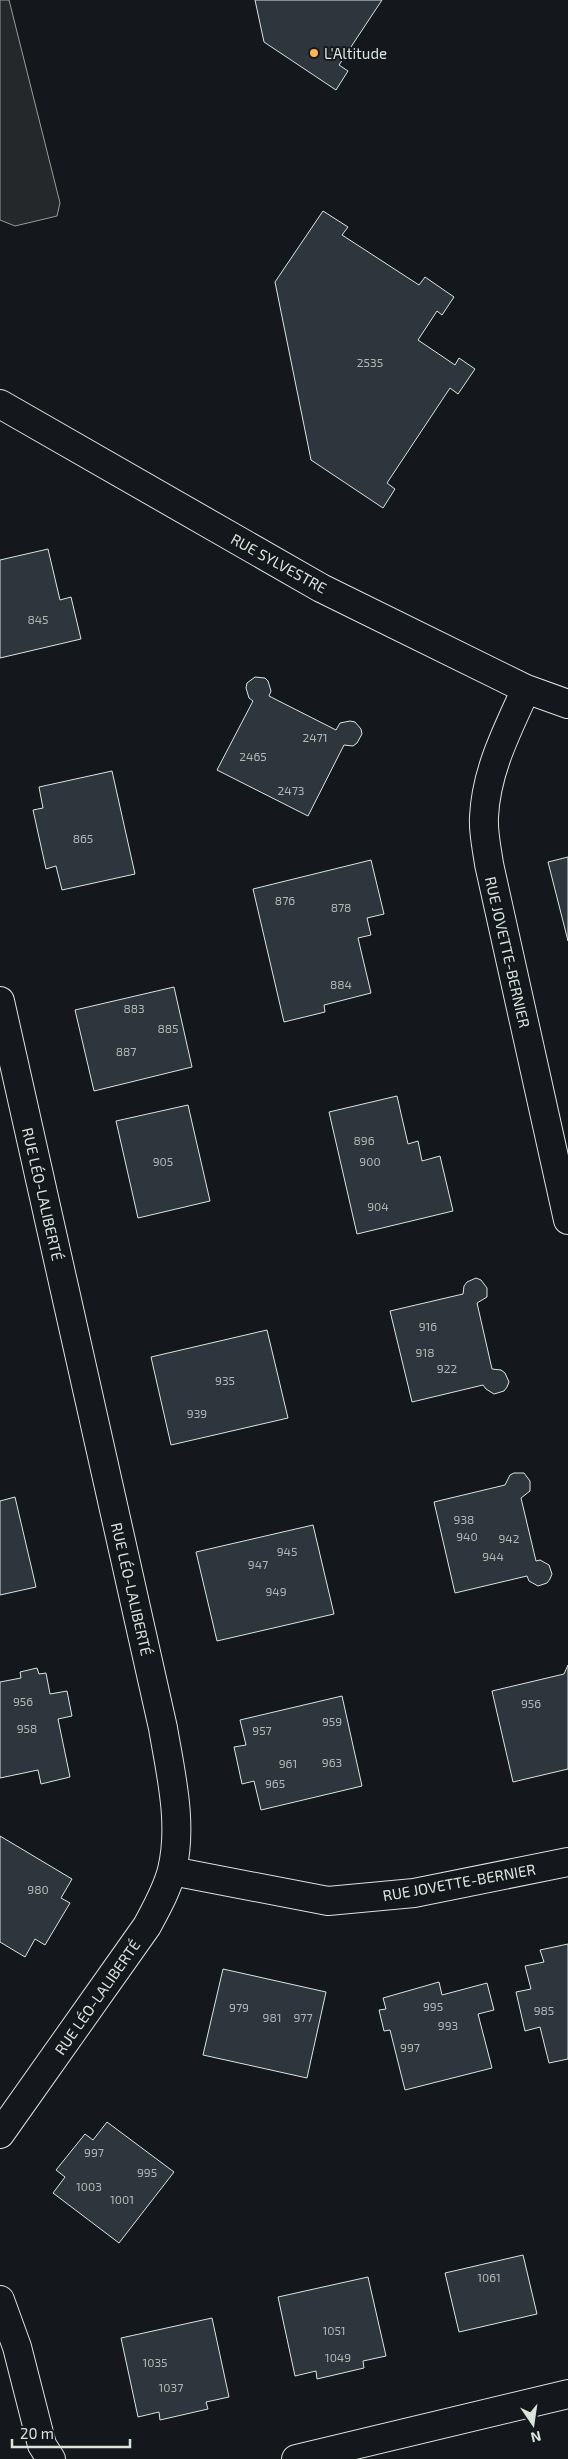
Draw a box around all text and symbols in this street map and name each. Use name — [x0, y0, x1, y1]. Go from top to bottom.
place label: L'Altitude — [324, 44, 387, 62]
marker: L'Altitude — [308, 47, 320, 59]
house number: 2535 — [357, 355, 383, 369]
street label: RUE SYLVESTRE — [228, 529, 330, 597]
house number: 845 — [27, 612, 49, 626]
house number: 2471 — [302, 730, 328, 744]
house number: 2465 — [239, 749, 267, 763]
house number: 2473 — [278, 783, 304, 797]
house number: 865 — [73, 831, 93, 845]
street label: RUE JOVETTE-BERNIER — [482, 874, 534, 1030]
house number: 876 — [275, 893, 295, 907]
house number: 878 — [331, 900, 351, 914]
house number: 884 — [330, 977, 352, 991]
house number: 883 — [123, 1001, 145, 1015]
house number: 885 — [157, 1021, 179, 1035]
house number: 887 — [116, 1044, 136, 1058]
street label: RUE LÉO-LALIBERTÉ — [19, 1126, 67, 1262]
house number: 896 — [353, 1133, 375, 1147]
house number: 905 — [153, 1154, 173, 1168]
house number: 900 — [359, 1154, 381, 1168]
house number: 904 — [367, 1199, 389, 1213]
house number: 916 — [419, 1319, 437, 1333]
house number: 918 — [416, 1345, 434, 1359]
house number: 922 — [437, 1361, 457, 1375]
house number: 935 — [215, 1373, 235, 1387]
house number: 939 — [187, 1406, 207, 1420]
house number: 938 — [454, 1512, 474, 1526]
street label: RUE LÉO-LALIBERTÉ — [108, 1521, 156, 1657]
house number: 940 — [456, 1529, 478, 1543]
house number: 942 — [499, 1531, 520, 1545]
house number: 945 — [277, 1544, 297, 1558]
house number: 944 — [482, 1549, 504, 1563]
house number: 947 — [248, 1557, 268, 1571]
house number: 949 — [265, 1584, 287, 1598]
house number: 956 — [13, 1694, 33, 1708]
house number: 956 — [521, 1696, 541, 1710]
house number: 959 — [322, 1714, 342, 1728]
house number: 958 — [17, 1721, 37, 1735]
house number: 957 — [252, 1723, 272, 1737]
house number: 963 — [322, 1755, 342, 1769]
house number: 961 — [279, 1756, 297, 1770]
house number: 965 — [265, 1776, 285, 1790]
street label: RUE JOVETTE-BERNIER — [381, 1860, 537, 1904]
house number: 980 — [27, 1882, 49, 1896]
street label: RUE LÉO-LALIBERTÉ — [51, 1936, 143, 2058]
house number: 995 — [423, 1999, 443, 2013]
house number: 979 — [229, 2000, 249, 2014]
house number: 985 — [534, 2003, 554, 2017]
house number: 981 — [263, 2010, 281, 2024]
house number: 977 — [293, 2010, 313, 2024]
house number: 993 — [438, 2018, 458, 2032]
house number: 997 — [400, 2040, 420, 2054]
house number: 997 — [84, 2145, 104, 2159]
house number: 995 — [137, 2165, 157, 2179]
house number: 1003 — [76, 2179, 102, 2193]
house number: 1001 — [110, 2192, 134, 2206]
house number: 1061 — [477, 2270, 501, 2284]
house number: 1051 — [322, 2323, 346, 2337]
house number: 1049 — [325, 2350, 351, 2364]
house number: 1035 — [142, 2355, 168, 2369]
house number: 1037 — [159, 2380, 183, 2394]
north arrow — [508, 2399, 558, 2449]
scale bar — [12, 2416, 130, 2448]
text: 20 m — [20, 2424, 54, 2442]
text: N — [529, 2428, 543, 2447]

